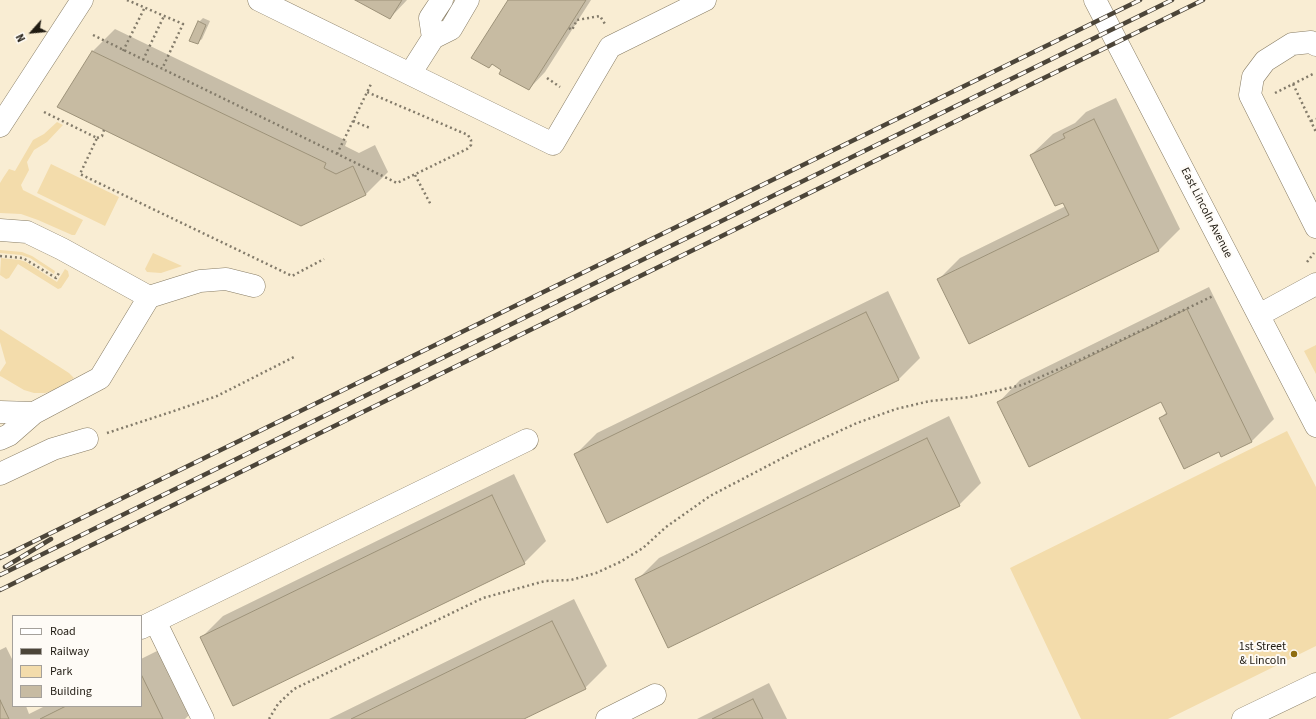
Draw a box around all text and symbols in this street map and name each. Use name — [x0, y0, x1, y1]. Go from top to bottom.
north arrow — [12, 12, 52, 52]
text: N — [13, 31, 29, 44]
street label: East Lincoln Avenue — [1177, 165, 1235, 261]
legend — [12, 615, 142, 707]
text: Road — [50, 623, 76, 640]
place label: 1st Street & Lincoln — [1239, 640, 1286, 668]
text: Railway — [50, 643, 89, 660]
marker: 1st Street & Lincoln — [1289, 649, 1299, 659]
text: Park — [50, 663, 72, 680]
text: Building — [50, 683, 92, 700]

